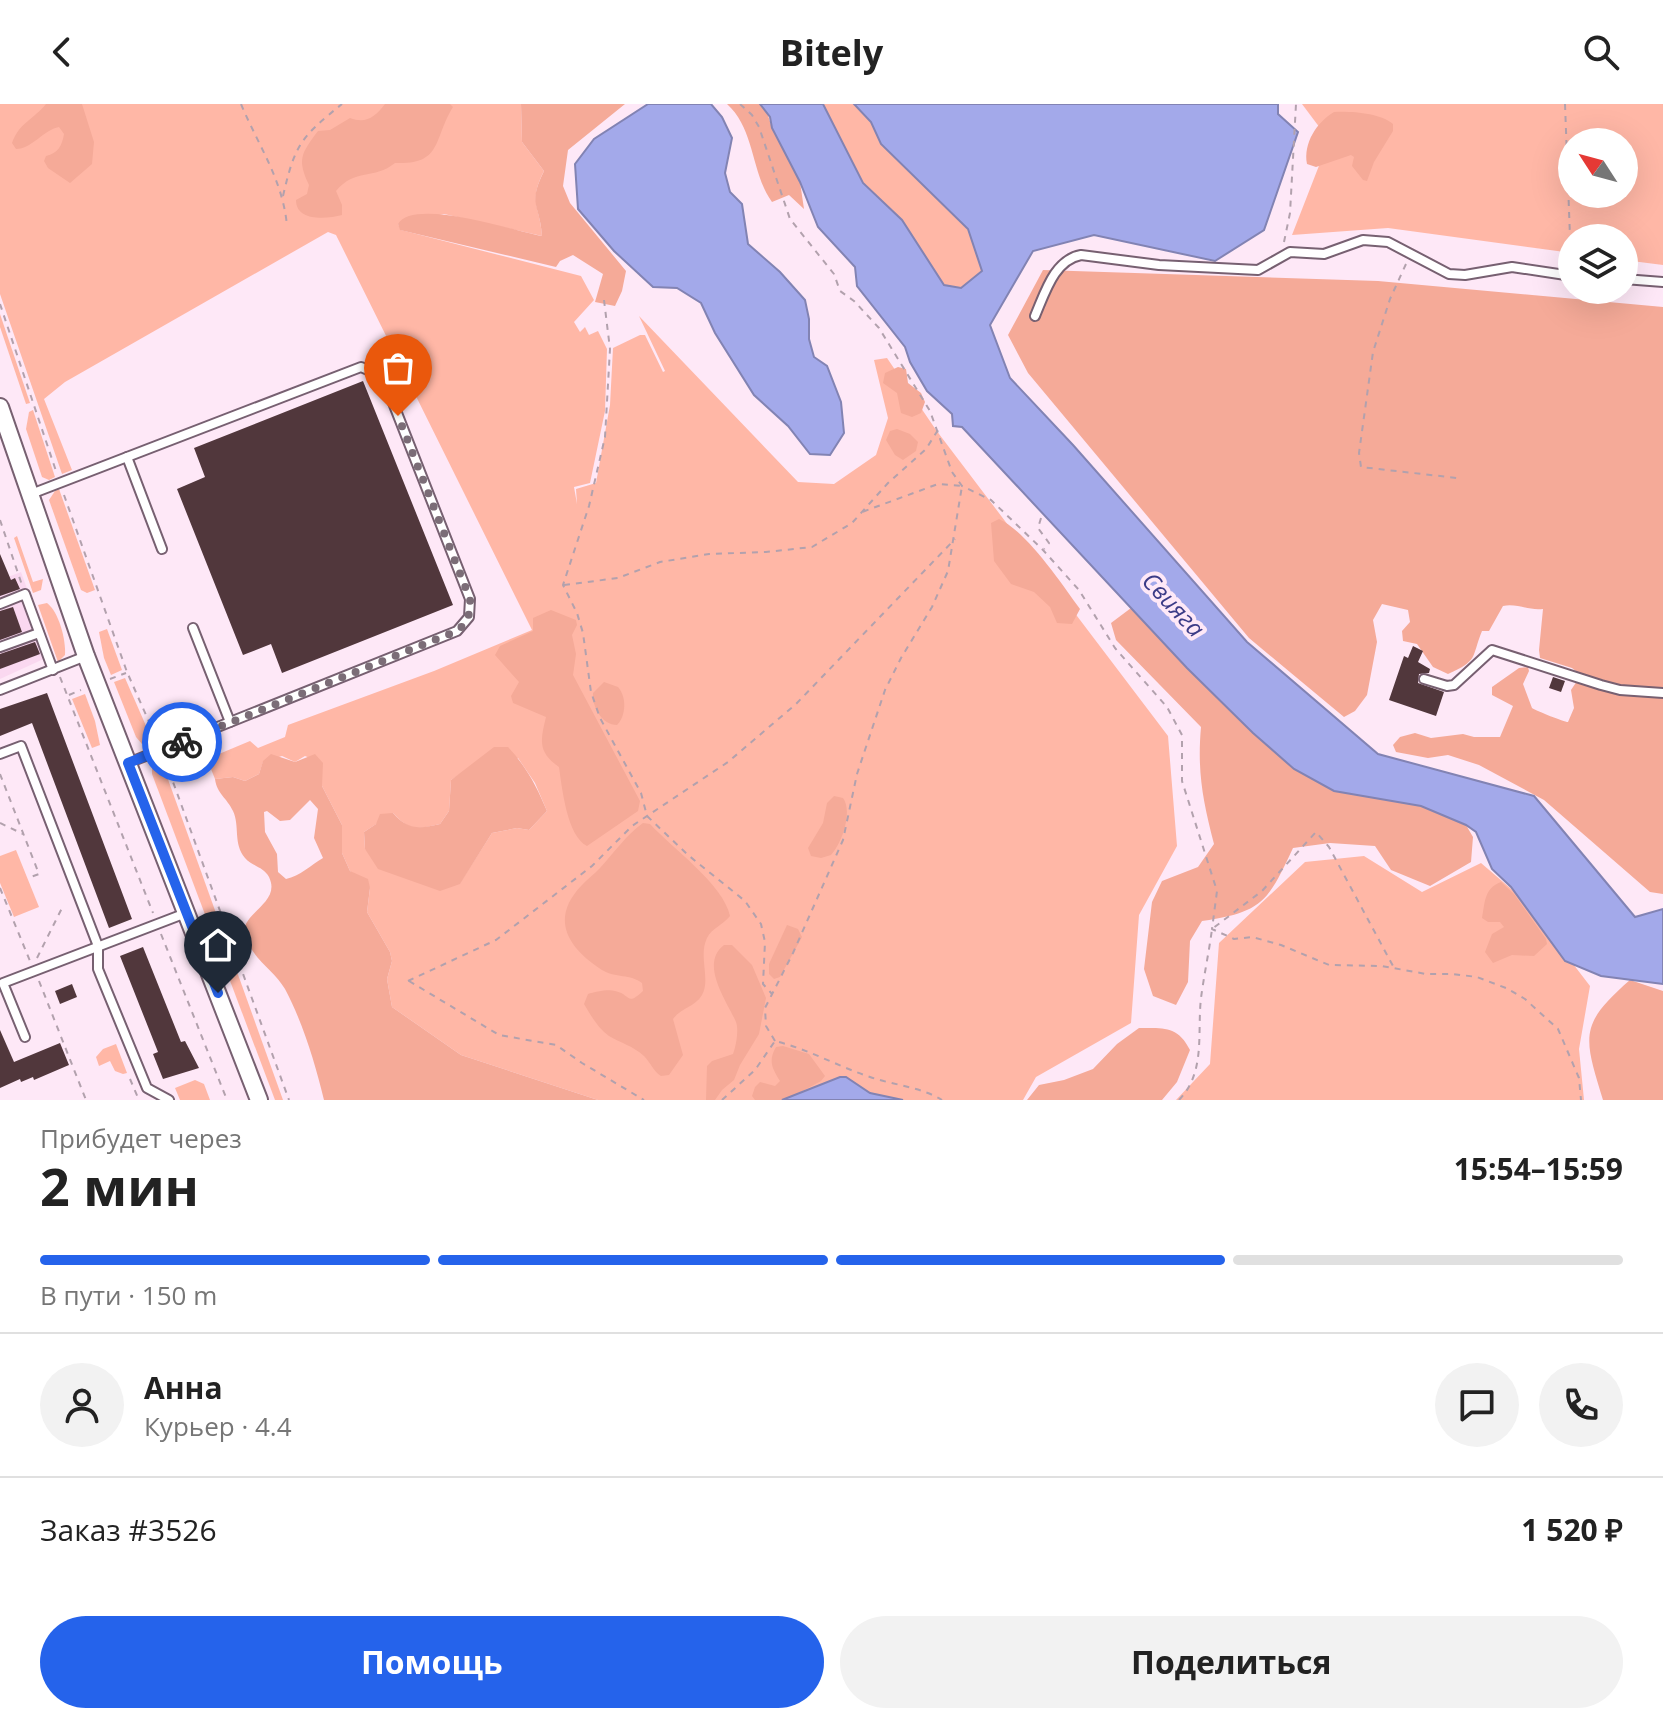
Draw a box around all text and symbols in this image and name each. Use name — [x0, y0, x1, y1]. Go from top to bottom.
text: Bitely — [780, 28, 883, 77]
icon: back — [40, 30, 84, 74]
icon: search — [1579, 30, 1623, 74]
north arrow — [1558, 128, 1638, 208]
map controls — [1558, 128, 1638, 304]
button: layers — [1558, 224, 1638, 304]
pin — [364, 334, 432, 416]
icon: bag — [376, 346, 420, 390]
water label: Свияга — [1135, 564, 1213, 644]
courier — [142, 702, 222, 782]
icon: bike — [160, 720, 204, 764]
pin — [184, 911, 252, 993]
icon: home — [196, 923, 240, 967]
text: Прибудет через — [40, 1120, 242, 1156]
text: 15:54–15:59 — [1454, 1148, 1623, 1189]
text: 2 мин — [40, 1150, 199, 1221]
text: В пути · 150 m — [40, 1277, 217, 1313]
button: person — [40, 1363, 124, 1447]
button: chat — [1435, 1363, 1519, 1447]
button: phone — [1539, 1363, 1623, 1447]
text: Анна — [144, 1367, 223, 1408]
text: Курьер · 4.4 — [144, 1408, 292, 1444]
text: Заказ #3526 — [40, 1509, 217, 1550]
text: 1 520 ₽ — [1521, 1509, 1623, 1550]
button: Помощь — [40, 1616, 824, 1708]
button: Поделиться — [840, 1616, 1623, 1708]

